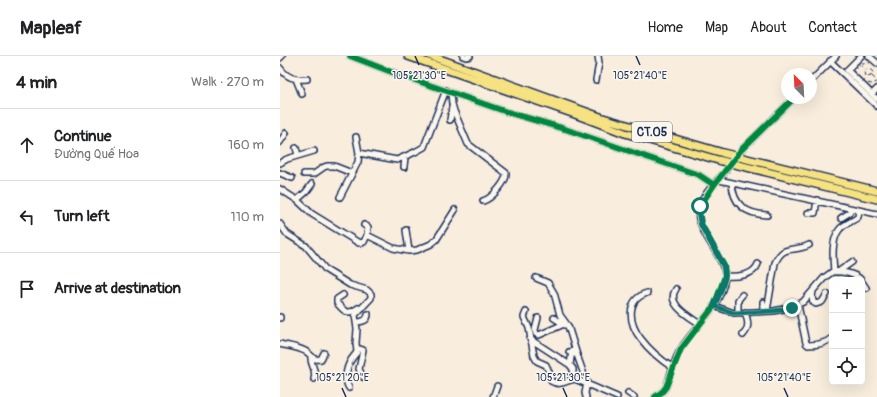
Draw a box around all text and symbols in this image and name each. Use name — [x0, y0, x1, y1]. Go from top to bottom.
text: Mapleaf — [20, 16, 82, 40]
text: Home — [648, 19, 683, 36]
text: Map — [705, 19, 728, 36]
text: About — [750, 19, 786, 36]
text: Contact — [808, 19, 857, 36]
north arrow — [781, 68, 817, 104]
text: 105°21'30"E — [392, 70, 446, 82]
text: 105°21'40"E — [613, 70, 667, 82]
text: 4 min — [16, 72, 57, 93]
text: Walk · 270 m — [191, 74, 264, 90]
road number: CT.05 — [632, 122, 672, 142]
text: Continue — [54, 127, 112, 146]
icon: ahead — [16, 134, 38, 156]
text: 160 m — [228, 137, 264, 153]
text: Đường Quế Hoa — [54, 146, 139, 162]
route start — [691, 197, 709, 215]
icon: left — [16, 206, 38, 228]
text: Turn left — [54, 207, 110, 226]
text: 110 m — [231, 209, 264, 225]
map controls — [829, 277, 865, 385]
button: + — [829, 277, 865, 313]
icon: arrive — [16, 278, 38, 300]
text: Arrive at destination — [54, 279, 181, 298]
route end — [783, 299, 801, 317]
button: − — [829, 313, 865, 349]
button: locate — [829, 349, 865, 385]
text: 105°21'20"E — [315, 372, 369, 384]
text: 105°21'30"E — [536, 372, 590, 384]
text: 105°21'40"E — [757, 372, 811, 384]

